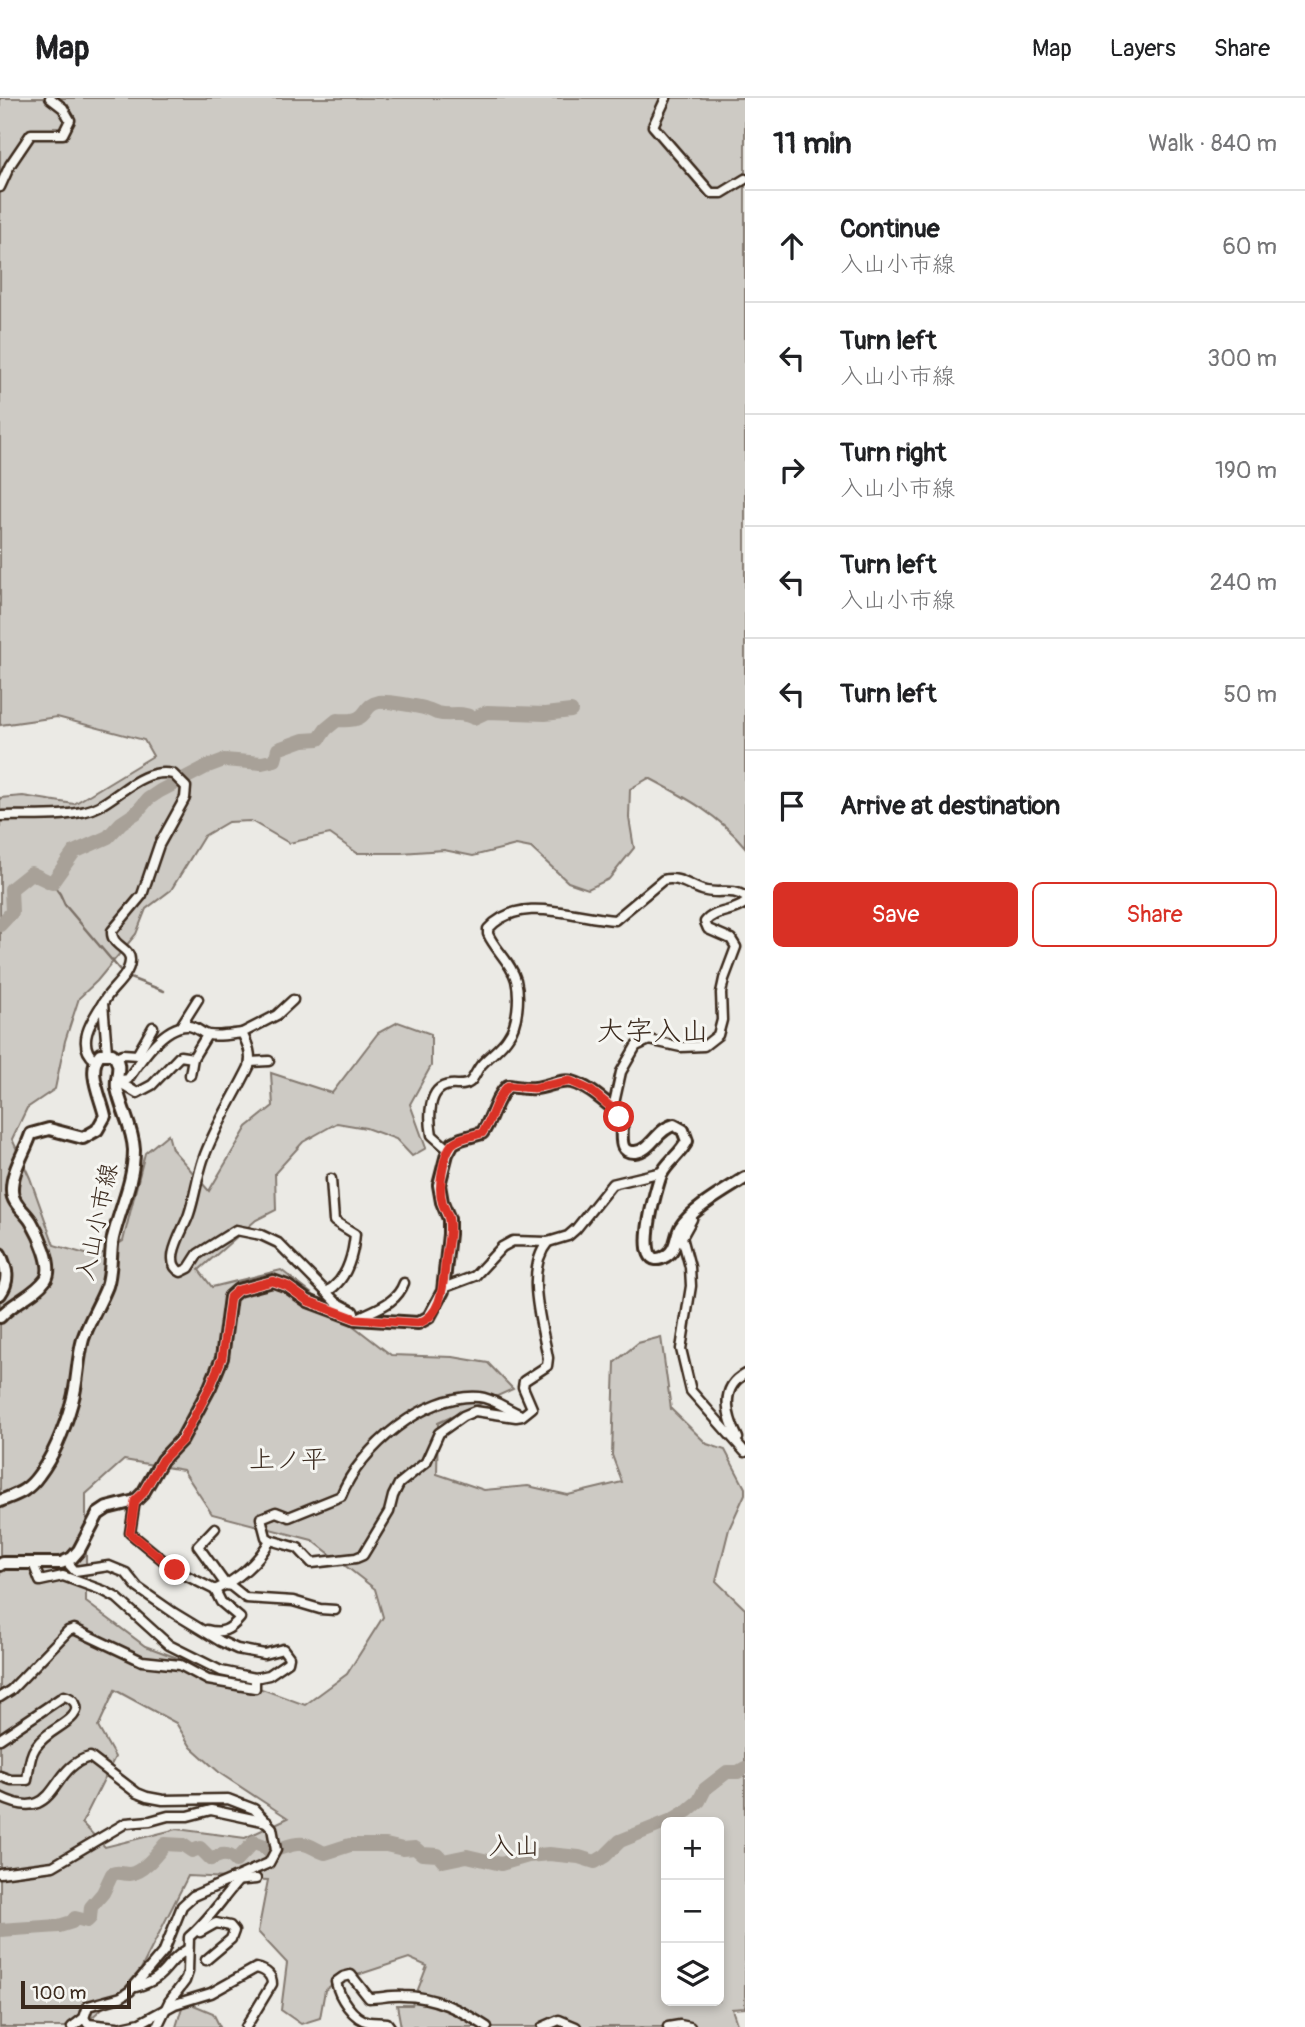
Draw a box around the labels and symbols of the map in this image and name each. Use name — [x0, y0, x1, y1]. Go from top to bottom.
district label: 大字入山 — [597, 1014, 709, 1049]
route start — [603, 1101, 634, 1132]
street label: 入山小市線 — [71, 1160, 124, 1284]
district label: 上ノ平 — [249, 1444, 327, 1476]
route end — [159, 1554, 190, 1585]
district label: 入山 — [488, 1830, 540, 1862]
scale bar — [21, 1978, 131, 2010]

